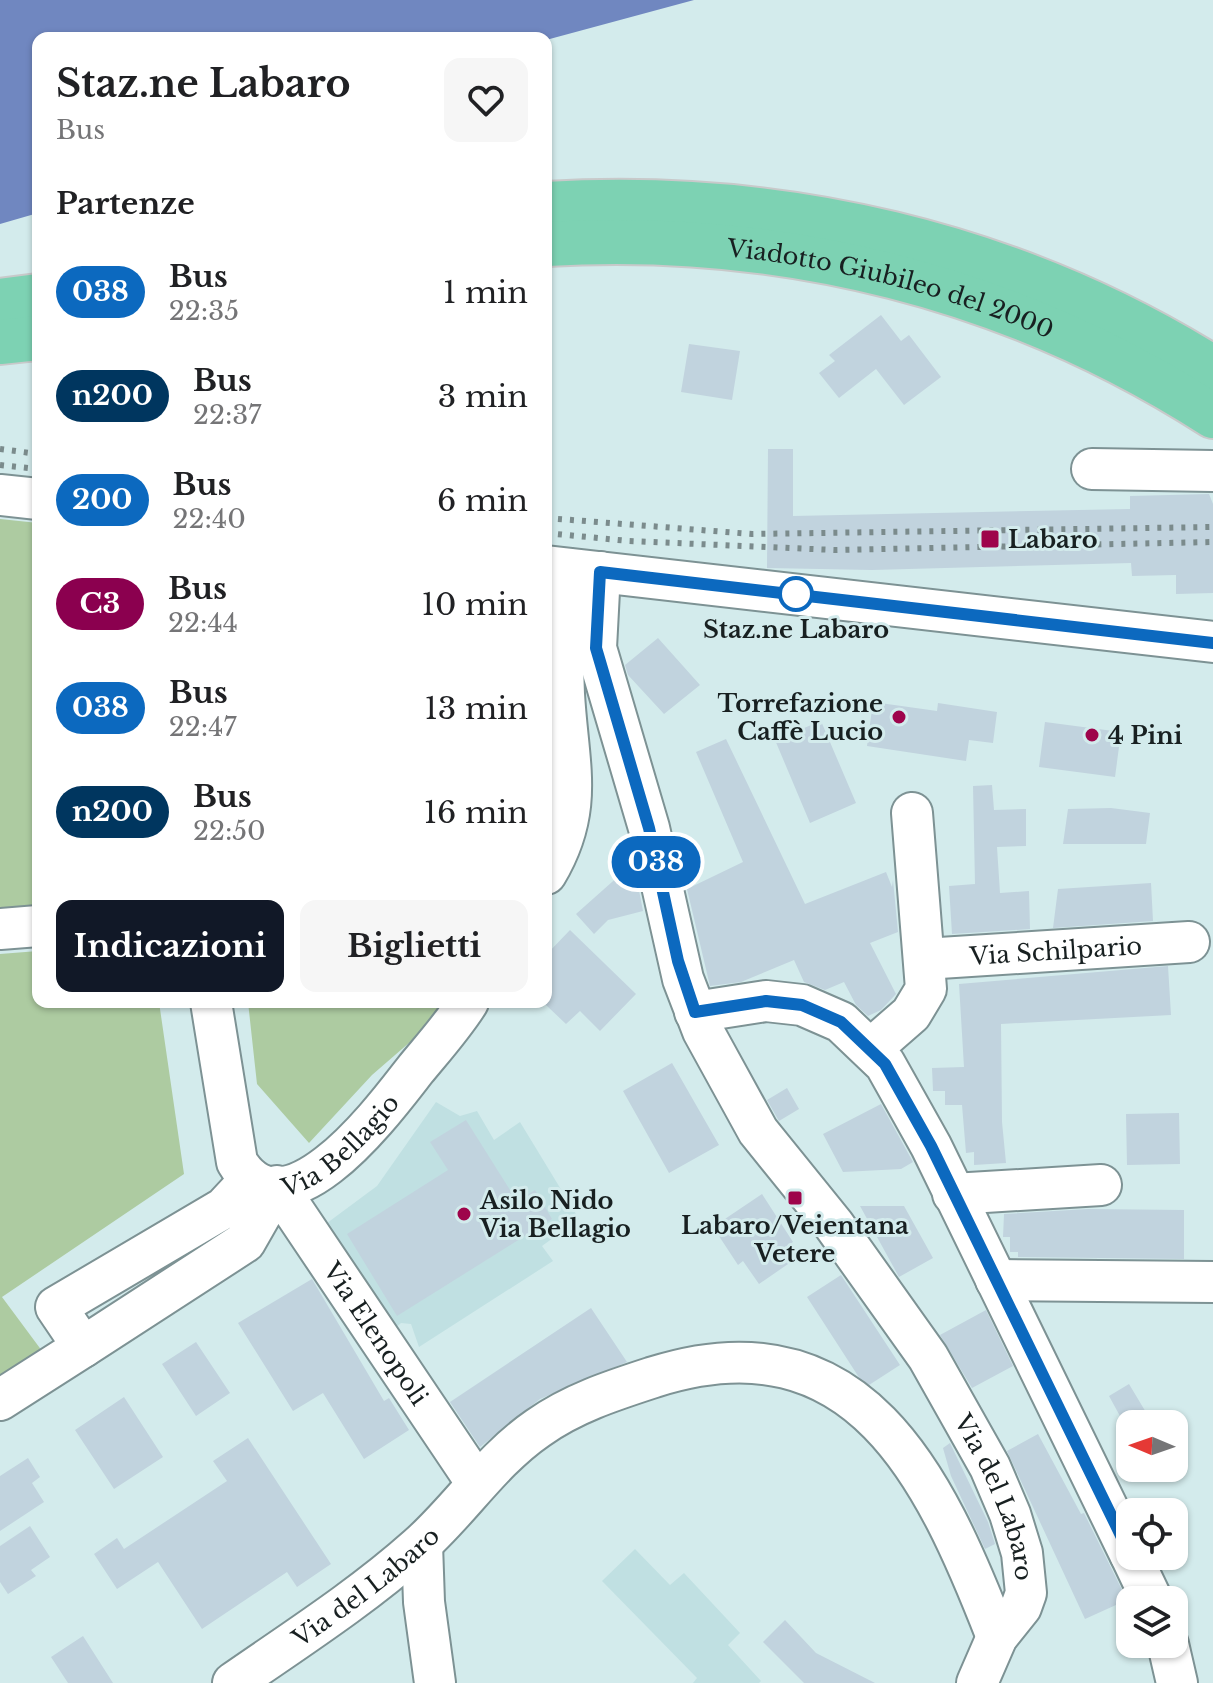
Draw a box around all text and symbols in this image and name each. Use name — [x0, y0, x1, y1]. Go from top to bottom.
button: heart — [444, 58, 528, 142]
text: Staz.ne Labaro — [56, 60, 350, 107]
text: Bus — [56, 114, 105, 146]
text: Partenze — [56, 185, 195, 222]
street label: Viadotto Giubileo del 2000 — [725, 233, 1058, 344]
text: Bus — [169, 258, 228, 295]
text: 038 — [72, 274, 129, 309]
text: 1 min — [443, 274, 528, 311]
text: 22:35 — [169, 295, 239, 327]
text: Bus — [193, 362, 252, 399]
text: n200 — [72, 378, 153, 413]
text: 3 min — [438, 378, 528, 415]
text: 22:37 — [193, 399, 261, 431]
text: Bus — [173, 466, 232, 503]
text: 200 — [72, 482, 133, 517]
text: 6 min — [437, 482, 528, 519]
text: 22:40 — [173, 503, 246, 535]
place label: Labaro — [1008, 525, 1098, 554]
marker: Labaro — [979, 528, 1001, 550]
text: Bus — [168, 570, 227, 607]
marker: Staz.ne Labaro — [779, 577, 813, 611]
text: C3 — [80, 586, 120, 621]
text: 10 min — [422, 586, 528, 623]
text: 22:44 — [168, 607, 238, 639]
place label: Staz.ne Labaro — [703, 615, 889, 644]
text: Bus — [169, 674, 228, 711]
place label: Torrefazione Caffè Lucio — [717, 689, 883, 746]
text: 038 — [72, 690, 129, 725]
text: 13 min — [424, 690, 528, 727]
marker: Torrefazione Caffè Lucio — [890, 708, 908, 726]
text: 22:47 — [169, 711, 236, 743]
place label: 4 Pini — [1108, 721, 1183, 750]
marker: 4 Pini — [1083, 726, 1101, 744]
text: Bus — [193, 778, 252, 815]
text: n200 — [72, 794, 153, 829]
text: 16 min — [424, 794, 528, 831]
text: 22:50 — [193, 815, 266, 847]
line badge: 038 — [610, 836, 702, 888]
text: 038 — [628, 844, 684, 879]
button: Indicazioni — [56, 900, 284, 992]
button: Biglietti — [300, 900, 528, 992]
street label: Via Schilpario — [968, 931, 1143, 971]
street label: Via Bellagio — [277, 1088, 405, 1202]
place label: Asilo Nido Via Bellagio — [479, 1186, 631, 1243]
marker: Labaro/Veientana Vetere — [786, 1189, 804, 1207]
marker: Asilo Nido Via Bellagio — [455, 1205, 473, 1223]
place label: Labaro/Veientana Vetere — [681, 1211, 909, 1268]
street label: Via Elenopoli — [317, 1256, 434, 1410]
street label: Via del Labaro — [948, 1408, 1039, 1582]
north arrow — [1116, 1410, 1188, 1482]
map controls — [1116, 1410, 1188, 1658]
button: locate — [1116, 1498, 1188, 1570]
street label: Via del Labaro — [286, 1521, 445, 1653]
button: layers — [1116, 1586, 1188, 1658]

